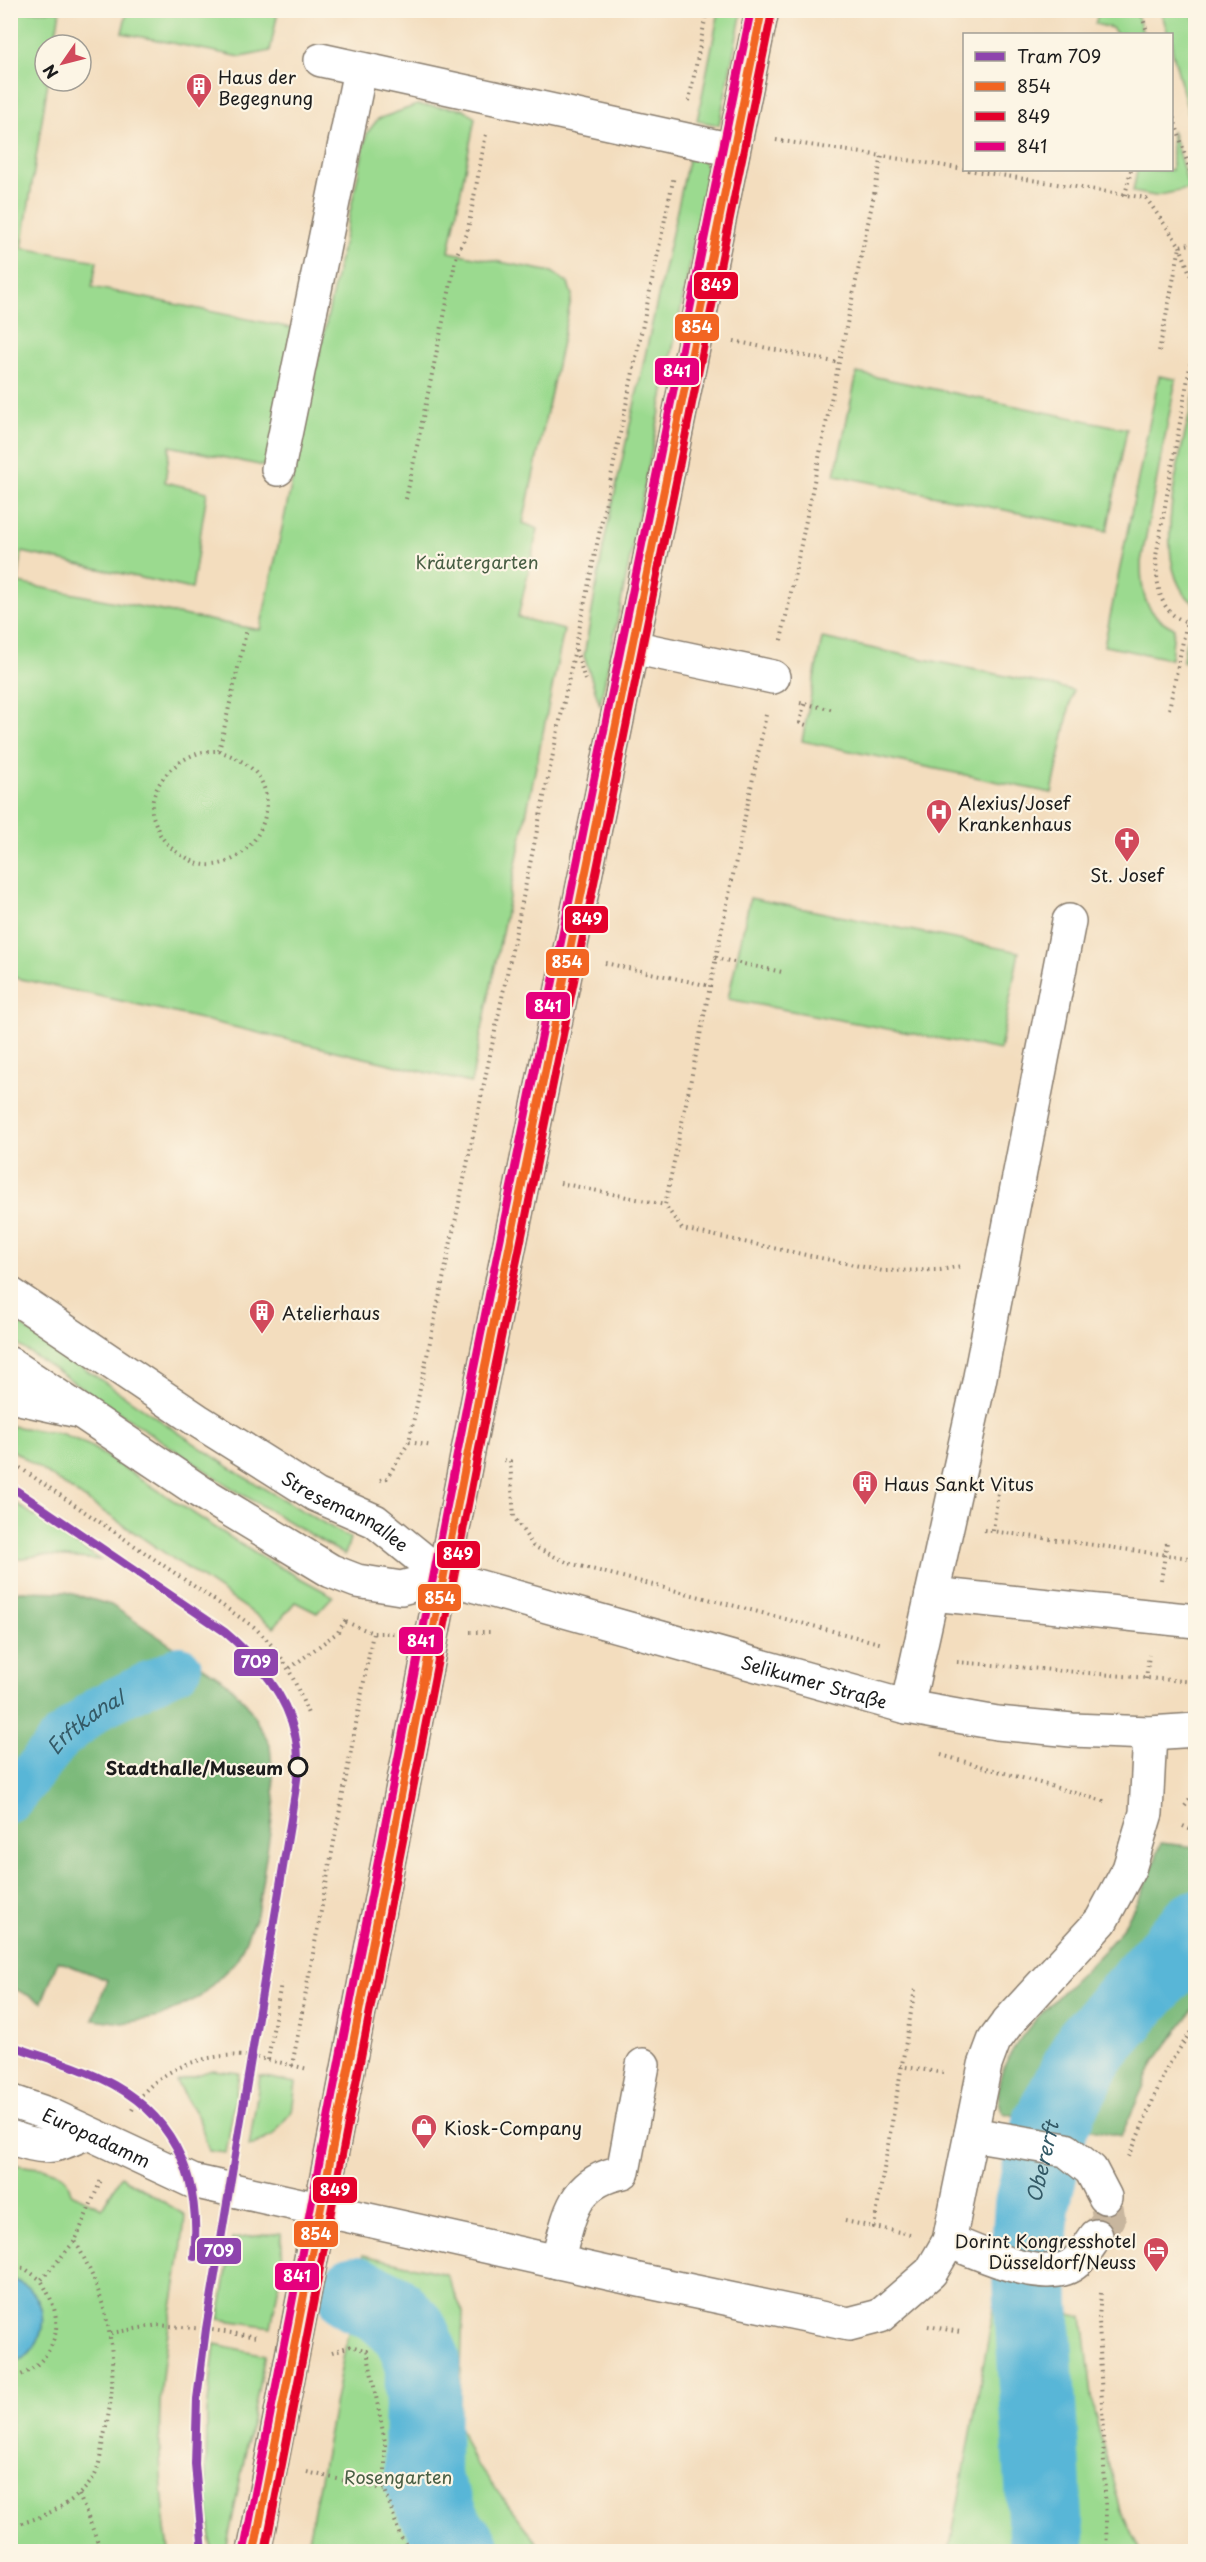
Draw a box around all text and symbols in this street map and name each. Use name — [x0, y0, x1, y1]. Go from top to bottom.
north arrow — [33, 33, 93, 93]
legend — [963, 33, 1173, 171]
text: Tram 709 — [1017, 42, 1101, 69]
text: N — [36, 60, 63, 84]
place label: Haus der Begegnung — [218, 63, 313, 111]
building icon: Haus der Begegnung — [184, 71, 214, 109]
text: 854 — [1017, 72, 1051, 99]
text: 849 — [1017, 102, 1050, 129]
text: 841 — [1017, 132, 1047, 159]
line badge: 849 — [693, 271, 739, 300]
text: 849 — [701, 272, 731, 296]
line badge: 854 — [674, 313, 720, 342]
text: 854 — [681, 314, 713, 338]
line badge: 841 — [654, 357, 700, 386]
text: 841 — [663, 358, 691, 382]
park label: Kräutergarten — [415, 548, 539, 575]
place label: Alexius/Josef Krankenhaus — [958, 789, 1072, 837]
hospital icon: Alexius/Josef Krankenhaus — [924, 797, 954, 835]
church icon: St. Josef — [1112, 825, 1142, 863]
place label: St. Josef — [1090, 861, 1165, 888]
line badge: 849 — [564, 905, 609, 934]
text: 849 — [572, 906, 602, 930]
line badge: 854 — [545, 948, 590, 977]
text: 854 — [551, 949, 583, 973]
line badge: 841 — [525, 991, 571, 1020]
text: 841 — [534, 993, 562, 1017]
building icon: Atelierhaus — [247, 1297, 277, 1335]
place label: Atelierhaus — [282, 1299, 380, 1326]
street label: Stresemannallee — [277, 1463, 415, 1557]
building icon: Haus Sankt Vitus — [850, 1468, 880, 1506]
place label: Haus Sankt Vitus — [884, 1470, 1034, 1497]
line badge: 849 — [436, 1540, 481, 1569]
text: 849 — [443, 1541, 473, 1565]
line badge: 854 — [417, 1583, 462, 1612]
text: 854 — [424, 1585, 456, 1609]
line badge: 841 — [398, 1626, 444, 1655]
text: 841 — [407, 1628, 435, 1652]
line badge: 709 — [233, 1648, 279, 1677]
street label: Selikumer Straße — [738, 1648, 891, 1714]
text: 709 — [241, 1649, 271, 1673]
water label: Erftkanal — [39, 1681, 132, 1760]
place label: Stadthalle/Museum — [105, 1754, 283, 1781]
marker: Stadthalle/Museum — [288, 1757, 308, 1777]
street label: Europadamm — [38, 2100, 155, 2173]
shop icon: Kiosk-Company — [409, 2112, 439, 2150]
place label: Kiosk-Company — [444, 2114, 582, 2141]
water label: Obererft — [1018, 2115, 1067, 2205]
line badge: 849 — [312, 2176, 358, 2204]
text: 849 — [320, 2177, 350, 2201]
line badge: 854 — [293, 2220, 339, 2248]
text: 854 — [300, 2221, 332, 2245]
place label: Dorint Kongresshotel Düsseldorf/Neuss — [955, 2227, 1136, 2275]
hotel icon: Dorint Kongresshotel Düsseldorf/Neuss — [1141, 2235, 1171, 2273]
line badge: 709 — [196, 2237, 242, 2265]
text: 709 — [204, 2238, 234, 2262]
line badge: 841 — [274, 2262, 320, 2291]
text: 841 — [283, 2263, 311, 2287]
park label: Rosengarten — [344, 2463, 452, 2490]

